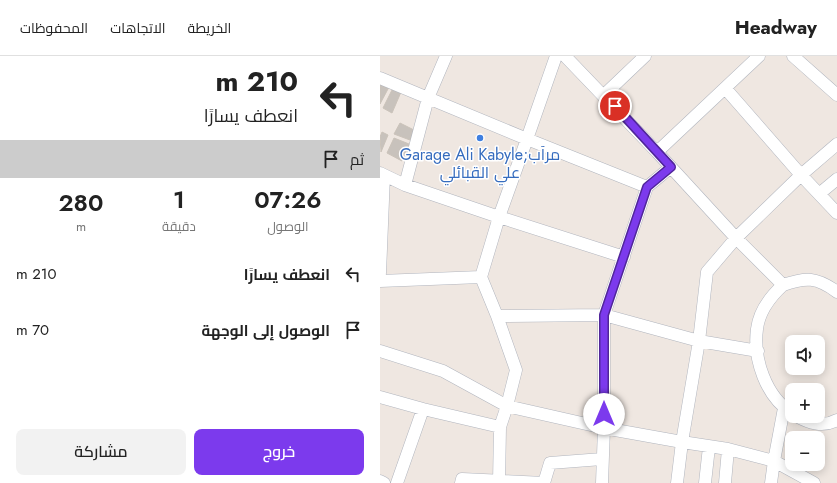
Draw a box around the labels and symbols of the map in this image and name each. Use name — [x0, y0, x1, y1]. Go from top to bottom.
pin — [598, 89, 632, 123]
marker: Garage Ali Kabyle;مرآب علي القبائلي — [475, 133, 485, 143]
place label: Garage Ali Kabyle;مرآب علي القبائلي — [400, 143, 560, 186]
position arrow — [583, 393, 625, 435]

